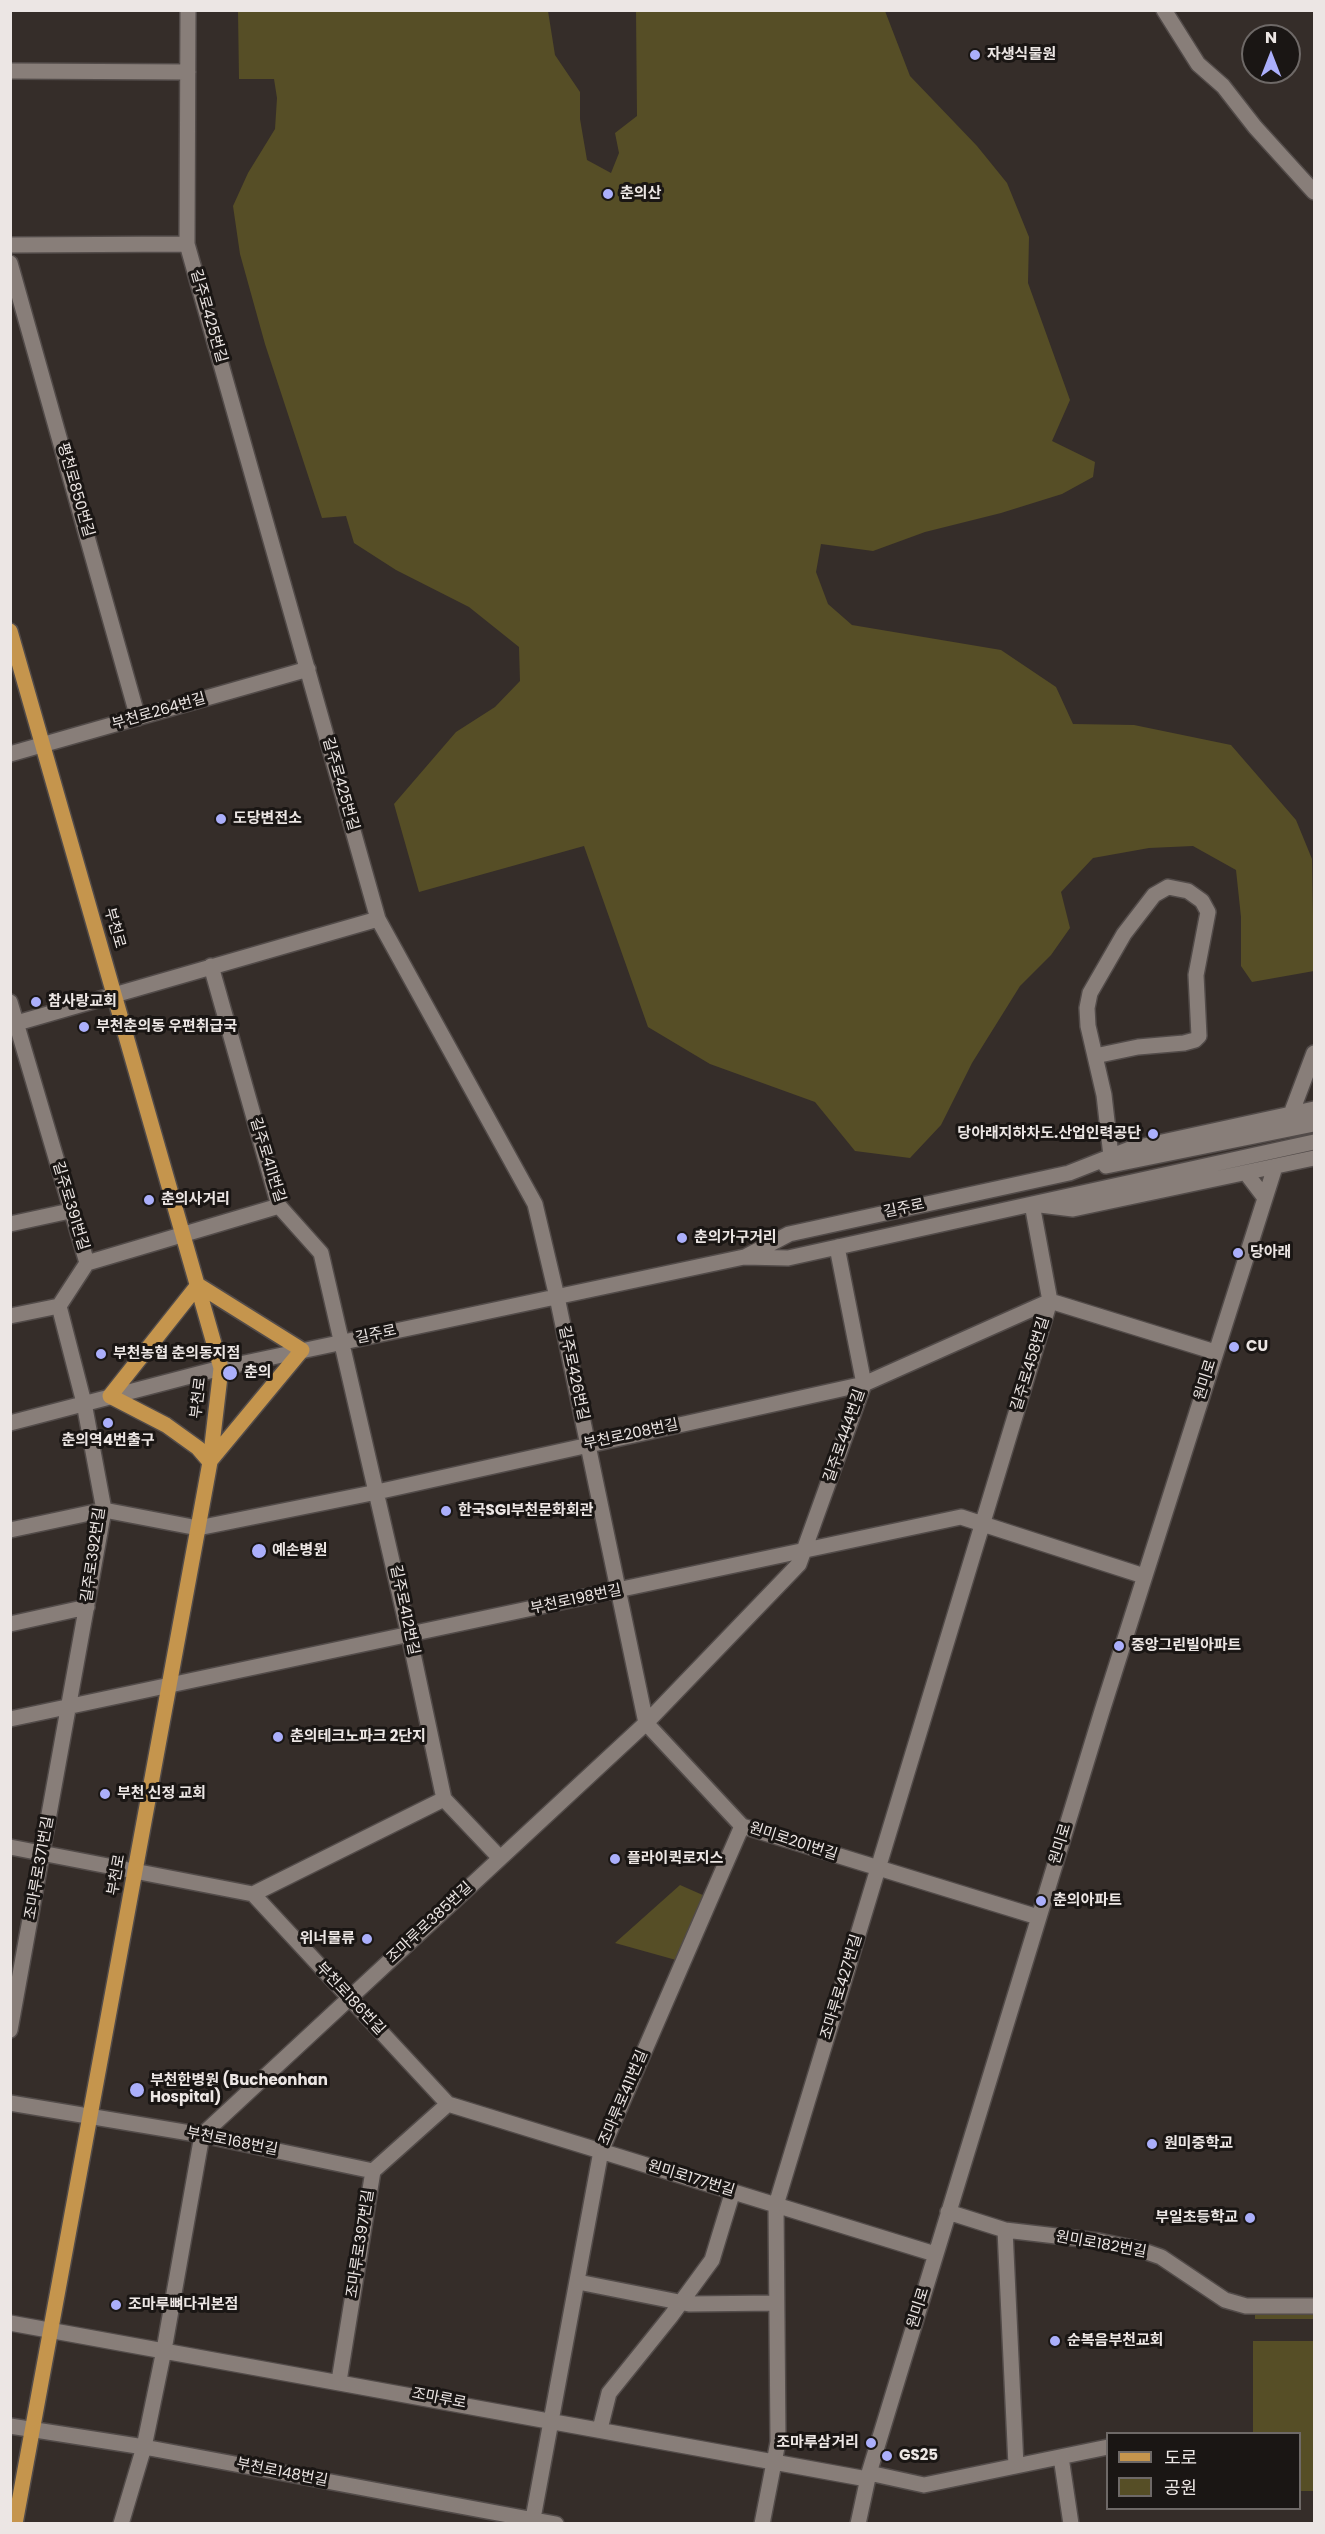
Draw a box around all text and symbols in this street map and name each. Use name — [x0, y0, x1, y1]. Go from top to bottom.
north arrow — [1241, 24, 1301, 84]
text: N — [1265, 26, 1277, 49]
place label: 자생식물원 — [987, 46, 1056, 64]
marker: 자생식물원 — [968, 48, 982, 62]
place label: 춘의산 — [620, 185, 661, 203]
marker: 춘의산 — [601, 187, 615, 201]
street label: 길주로425번길 — [186, 267, 230, 365]
street label: 평천로850번길 — [53, 441, 97, 539]
street label: 부천로264번길 — [110, 690, 208, 734]
street label: 길주로425번길 — [318, 735, 362, 833]
place label: 도당변전소 — [233, 810, 302, 828]
marker: 도당변전소 — [214, 812, 228, 826]
street label: 부천로 — [100, 906, 128, 950]
place label: 참사랑교회 — [48, 993, 117, 1011]
marker: 참사랑교회 — [29, 995, 43, 1009]
place label: 부천춘의동 우편취급국 — [96, 1018, 237, 1036]
marker: 부천춘의동 우편취급국 — [77, 1020, 91, 1034]
street label: 길주로411번길 — [246, 1115, 288, 1205]
place label: 당아래지하차도.산업인력공단 — [957, 1125, 1141, 1143]
marker: 당아래지하차도.산업인력공단 — [1146, 1127, 1160, 1141]
street label: 길주로391번길 — [48, 1159, 92, 1253]
place label: 춘의사거리 — [161, 1191, 230, 1209]
marker: 춘의사거리 — [142, 1193, 156, 1207]
street label: 길주로 — [882, 1196, 926, 1222]
place label: 춘의가구거리 — [694, 1229, 777, 1247]
marker: 춘의가구거리 — [675, 1231, 689, 1245]
place label: 당아래 — [1250, 1244, 1291, 1262]
marker: 당아래 — [1231, 1246, 1245, 1260]
street label: 길주로458번길 — [1008, 1315, 1054, 1413]
street label: 길주로 — [354, 1322, 398, 1348]
street label: 길주로426번길 — [554, 1324, 592, 1422]
place label: CU — [1246, 1338, 1268, 1356]
marker: CU — [1227, 1340, 1241, 1354]
place label: 부천농협 춘의동지점 — [113, 1345, 240, 1363]
marker: 부천농협 춘의동지점 — [94, 1347, 108, 1361]
street label: 원미로 — [1191, 1358, 1221, 1402]
marker: 춘의 — [221, 1364, 239, 1382]
place label: 춘의 — [244, 1364, 272, 1382]
street label: 부천로 — [188, 1376, 210, 1420]
street label: 길주로444번길 — [821, 1387, 869, 1485]
marker: 춘의역4번출구 — [101, 1416, 115, 1430]
street label: 부천로208번길 — [582, 1416, 680, 1454]
place label: 춘의역4번출구 — [62, 1432, 154, 1450]
place label: 한국SGI부천문화회관 — [458, 1502, 593, 1520]
marker: 한국SGI부천문화회관 — [439, 1504, 453, 1518]
street label: 길주로392번길 — [78, 1506, 110, 1604]
marker: 예손병원 — [250, 1542, 268, 1560]
place label: 예손병원 — [272, 1542, 327, 1560]
street label: 길주로412번길 — [386, 1563, 422, 1657]
street label: 부천로198번길 — [529, 1582, 623, 1618]
place label: 중앙그린빌아파트 — [1131, 1637, 1241, 1655]
marker: 중앙그린빌아파트 — [1112, 1639, 1126, 1653]
place label: 춘의테크노파크 2단지 — [290, 1728, 426, 1746]
marker: 춘의테크노파크 2단지 — [271, 1730, 285, 1744]
place label: 부천 신정 교회 — [117, 1785, 206, 1803]
marker: 부천 신정 교회 — [98, 1787, 112, 1801]
street label: 조마루로371번길 — [22, 1815, 58, 1921]
street label: 원미로201번길 — [747, 1819, 839, 1865]
street label: 원미로 — [1046, 1822, 1076, 1866]
place label: 플라이퀵로지스 — [627, 1850, 724, 1868]
marker: 플라이퀵로지스 — [608, 1852, 622, 1866]
street label: 부천로 — [105, 1853, 129, 1897]
street label: 조마루로385번길 — [383, 1879, 477, 1967]
place label: 춘의아파트 — [1053, 1892, 1122, 1910]
marker: 춘의아파트 — [1034, 1894, 1048, 1908]
place label: 위너물류 — [300, 1930, 355, 1948]
marker: 위너물류 — [360, 1932, 374, 1946]
street label: 조마루로427번길 — [817, 1932, 867, 2042]
street label: 부천로186번길 — [312, 1959, 388, 2039]
street label: 조마루로411번길 — [596, 2048, 652, 2148]
place label: 부천한병원 (Bucheonhan Hospital) — [150, 2072, 328, 2107]
marker: 부천한병원 (Bucheonhan Hospital) — [128, 2081, 146, 2099]
street label: 부천로168번길 — [185, 2124, 279, 2160]
place label: 원미중학교 — [1164, 2135, 1233, 2153]
marker: 원미중학교 — [1145, 2137, 1159, 2151]
street label: 원미로177번길 — [645, 2157, 737, 2201]
street label: 조마루로397번길 — [344, 2189, 378, 2299]
place label: 부일초등학교 — [1155, 2209, 1238, 2227]
marker: 부일초등학교 — [1243, 2211, 1257, 2225]
street label: 원미로182번길 — [1054, 2228, 1148, 2262]
street label: 원미로 — [904, 2286, 934, 2330]
place label: 조마루뼈다귀본점 — [128, 2296, 238, 2314]
marker: 조마루뼈다귀본점 — [109, 2298, 123, 2312]
place label: 순복음부천교회 — [1067, 2332, 1164, 2350]
marker: 순복음부천교회 — [1048, 2334, 1062, 2348]
street label: 조마루로 — [410, 2385, 468, 2413]
legend — [1106, 2432, 1301, 2510]
place label: 조마루삼거리 — [776, 2434, 859, 2452]
marker: 조마루삼거리 — [864, 2436, 878, 2450]
text: 도로 — [1164, 2445, 1197, 2470]
place label: GS25 — [899, 2447, 938, 2465]
marker: GS25 — [880, 2449, 894, 2463]
street label: 부천로148번길 — [235, 2455, 329, 2491]
text: 공원 — [1164, 2475, 1197, 2500]

